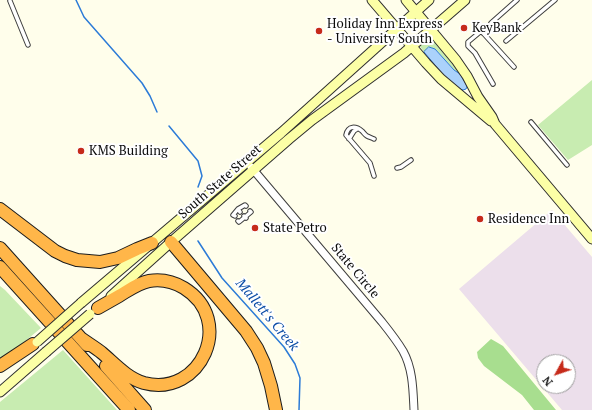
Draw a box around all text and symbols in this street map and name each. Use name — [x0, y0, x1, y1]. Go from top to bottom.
place label: Holiday Inn Express - University South — [327, 16, 443, 47]
place label: KeyBank — [472, 20, 522, 36]
marker: KeyBank — [459, 23, 469, 33]
marker: Holiday Inn Express - University South — [314, 26, 324, 36]
street label: South State Street — [175, 142, 265, 222]
place label: KMS Building — [89, 143, 168, 159]
marker: KMS Building — [76, 146, 86, 156]
place label: Residence Inn — [488, 211, 569, 227]
marker: Residence Inn — [475, 214, 485, 224]
place label: State Petro — [263, 220, 327, 236]
marker: State Petro — [250, 223, 260, 233]
street label: State Circle — [328, 240, 382, 302]
water label: Mallett's Creek — [232, 275, 302, 355]
north arrow — [536, 354, 576, 394]
text: N — [540, 373, 556, 389]

